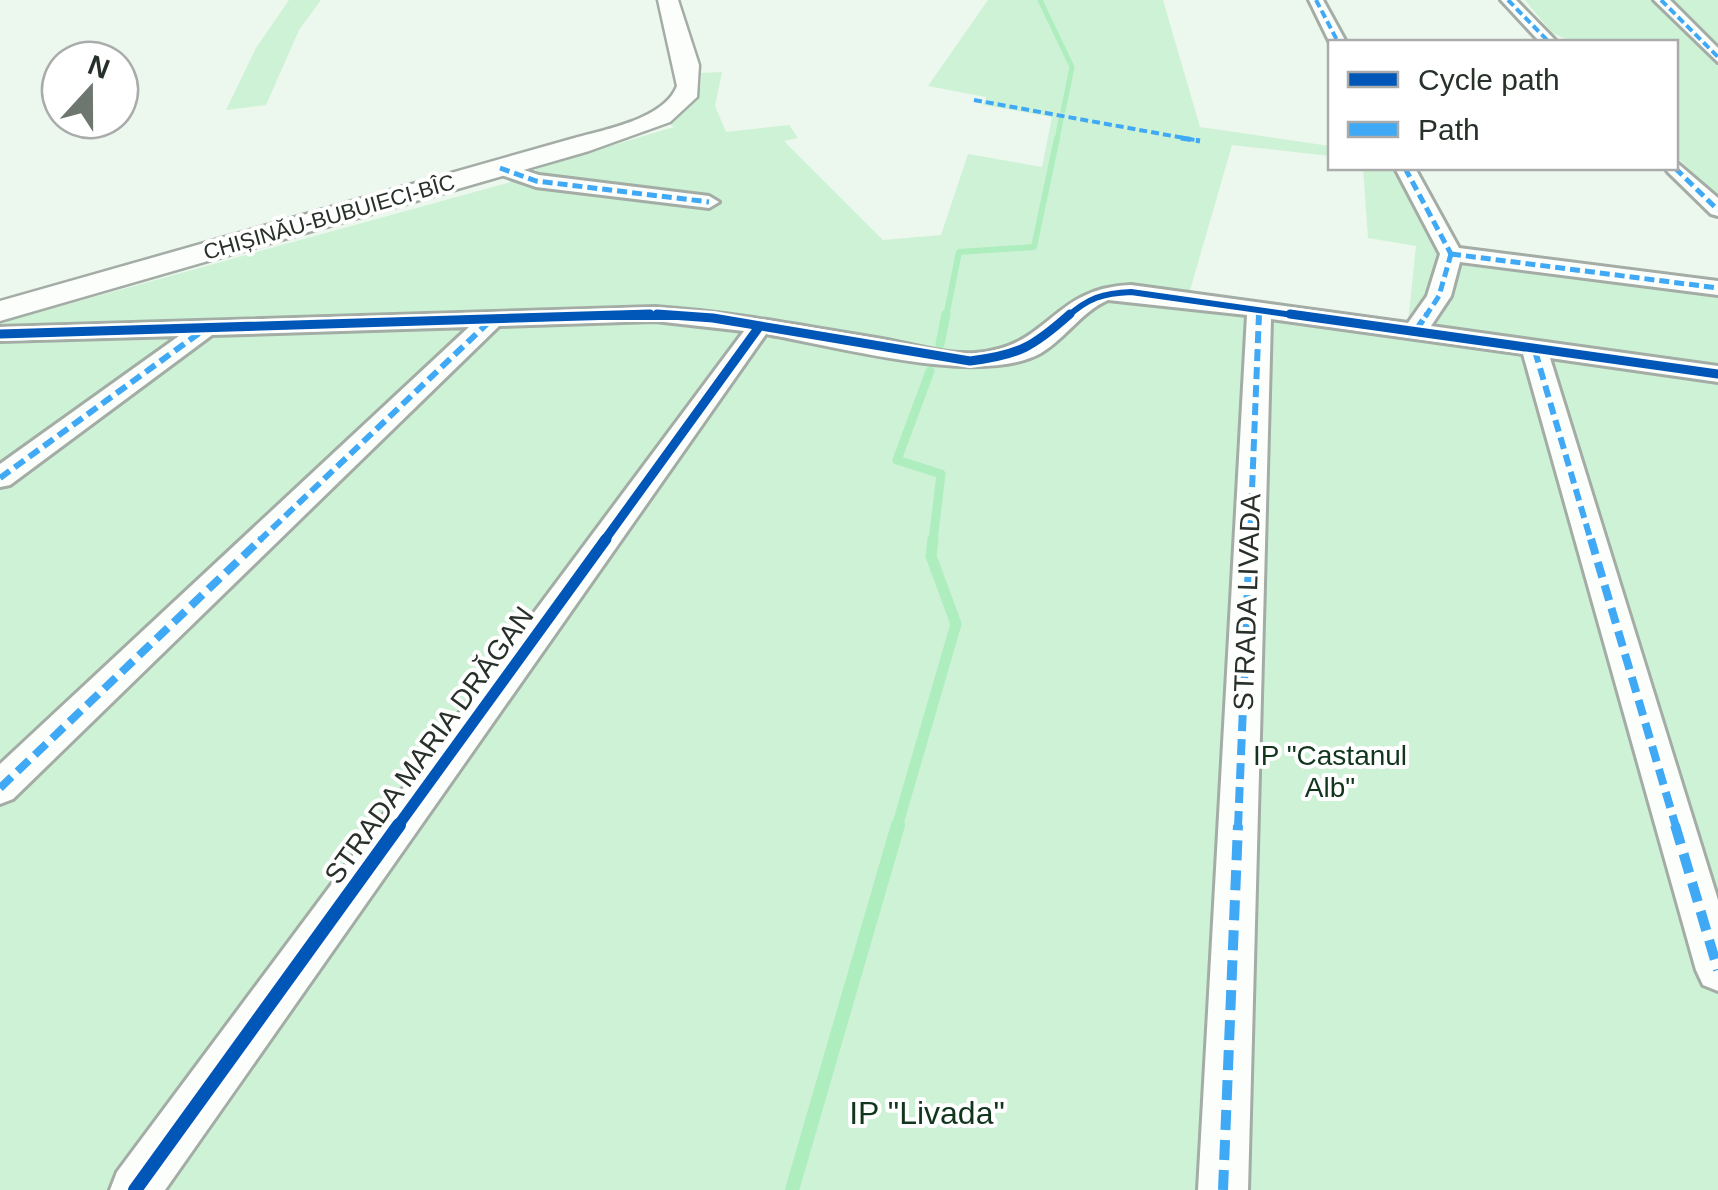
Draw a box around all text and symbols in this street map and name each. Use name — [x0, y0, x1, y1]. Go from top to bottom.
north arrow — [40, 40, 140, 140]
legend — [1328, 40, 1678, 170]
text: N — [84, 49, 114, 85]
text: Cycle path — [1418, 63, 1560, 96]
text: Path — [1418, 113, 1480, 146]
street label: CHIȘINĂU-BUBUIECI-BÎC — [200, 169, 458, 265]
street label: STRADA LIVADA — [1228, 493, 1266, 711]
street label: STRADA MARIA DRĂGAN — [318, 601, 540, 889]
park label: IP "Castanul Alb" — [1253, 740, 1407, 803]
park label: IP "Livada" — [849, 1095, 1005, 1131]

